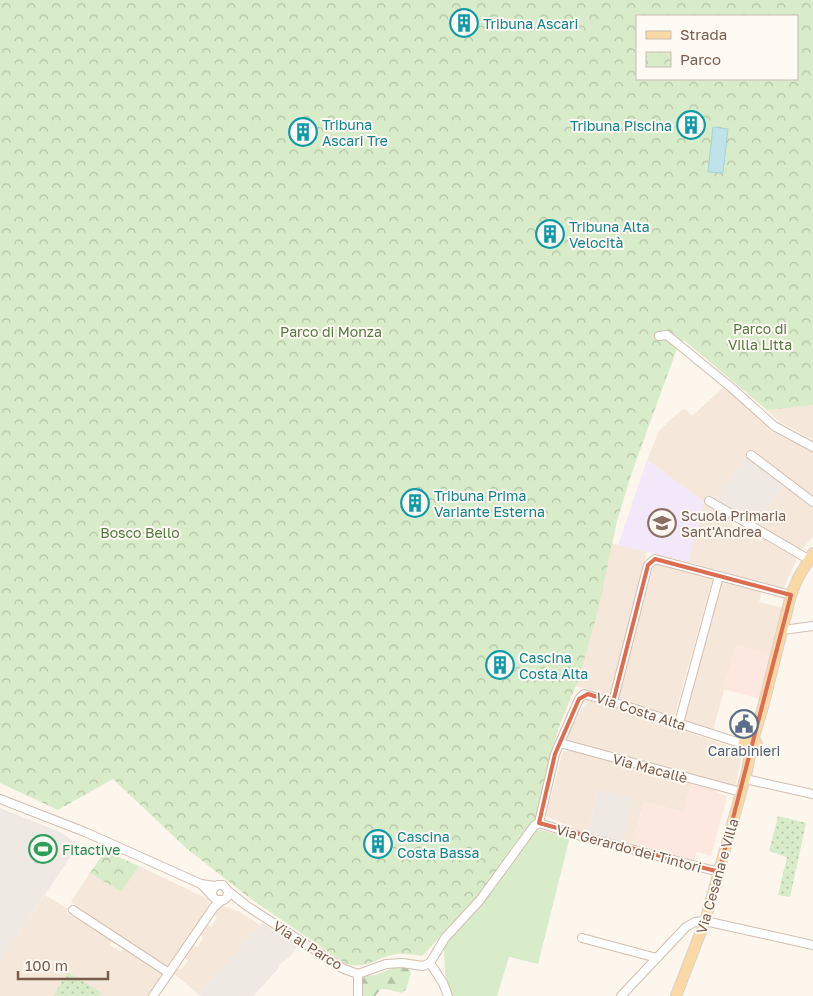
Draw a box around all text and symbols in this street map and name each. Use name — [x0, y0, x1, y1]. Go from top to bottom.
building icon: Tribuna Ascari — [449, 8, 479, 38]
place label: Tribuna Ascari — [483, 15, 578, 32]
legend — [636, 15, 798, 80]
text: Strada — [680, 25, 727, 43]
text: Parco — [680, 50, 721, 68]
building icon: Tribuna Piscina — [676, 110, 706, 140]
place label: Tribuna Ascari Tre — [322, 116, 388, 149]
building icon: Tribuna Ascari Tre — [288, 117, 318, 147]
place label: Tribuna Piscina — [570, 117, 672, 134]
place label: Tribuna Alta Velocità — [569, 218, 650, 251]
building icon: Tribuna Alta Velocità — [535, 219, 565, 249]
park label: Parco di Villa Litta — [728, 320, 792, 353]
park label: Parco di Monza — [280, 323, 382, 340]
place label: Tribuna Prima Variante Esterna — [434, 487, 545, 520]
building icon: Tribuna Prima Variante Esterna — [400, 488, 430, 518]
place label: Scuola Primaria Sant'Andrea — [681, 507, 786, 540]
school or university icon: Scuola Primaria Sant'Andrea — [647, 508, 677, 538]
park label: Bosco Bello — [100, 524, 180, 541]
place label: Cascina Costa Alta — [519, 649, 588, 682]
building icon: Cascina Costa Alta — [485, 650, 515, 680]
street label: Via Costa Alta — [594, 688, 688, 734]
public building icon: Carabinieri — [729, 709, 759, 739]
place label: Carabinieri — [708, 742, 780, 759]
street label: Via Macallè — [611, 750, 689, 786]
street label: Via Cesana e Villa — [692, 816, 742, 936]
street label: Via Gerardo dei Tintori — [555, 820, 703, 876]
place label: Cascina Costa Bassa — [397, 828, 479, 861]
building icon: Cascina Costa Bassa — [363, 829, 393, 859]
sports icon: Fitactive — [28, 834, 58, 864]
place label: Fitactive — [62, 841, 120, 858]
street label: Via al Parco — [270, 917, 346, 973]
scale bar — [18, 948, 108, 980]
text: 100 m — [25, 956, 68, 974]

